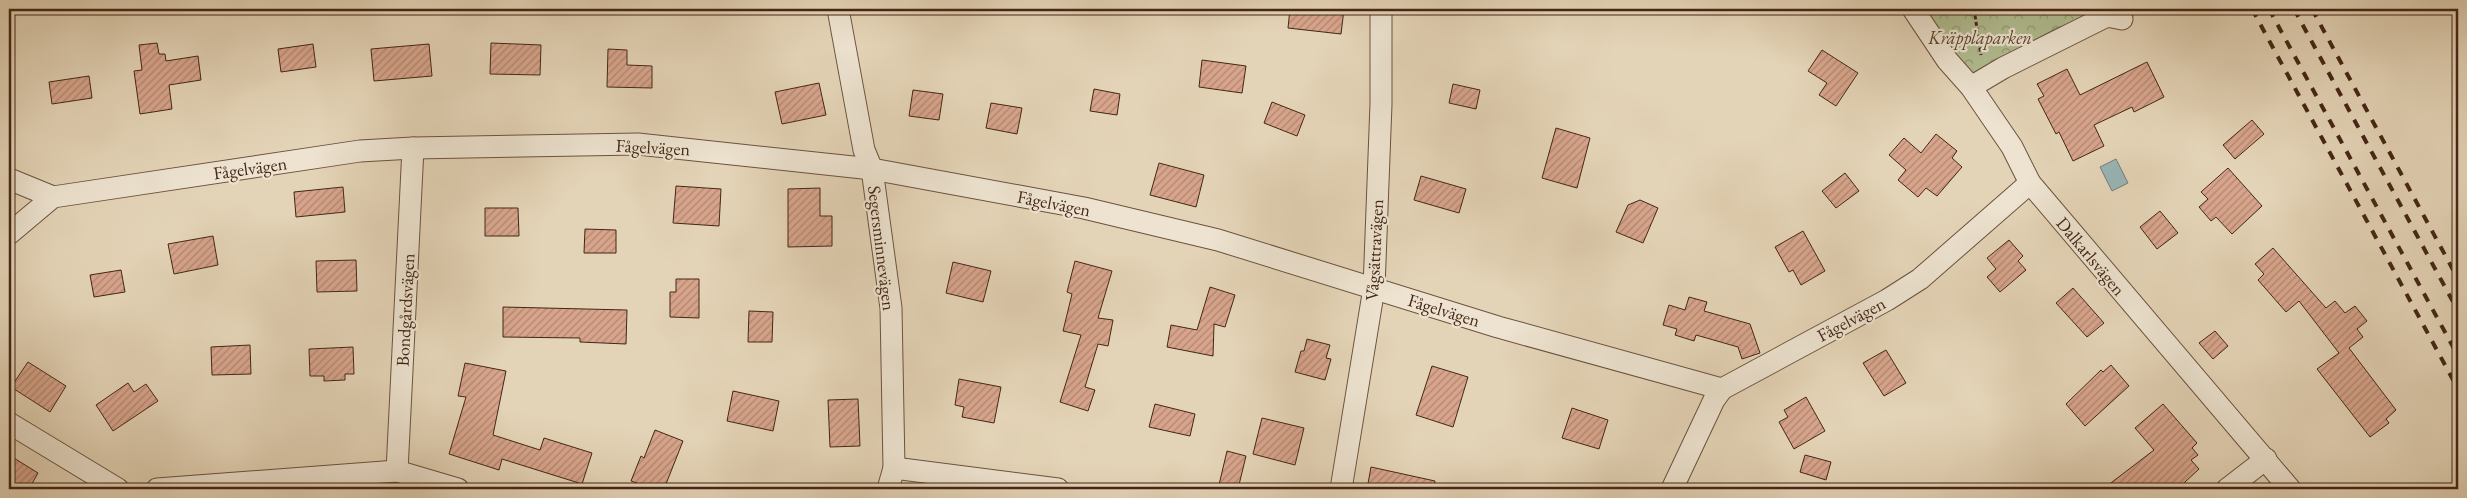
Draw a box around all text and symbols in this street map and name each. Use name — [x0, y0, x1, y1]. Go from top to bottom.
park label: Kräpplaparken — [1927, 26, 2032, 50]
street label: Fågelvägen — [615, 134, 691, 160]
street label: Fågelvägen — [212, 151, 289, 185]
street label: Segersminnevägen — [863, 184, 901, 312]
street label: Fågelvägen — [1015, 185, 1093, 221]
street label: Vågsättravägen — [1360, 198, 1388, 301]
street label: Dalkarlsvägen — [2051, 212, 2131, 301]
street label: Bondgårdsvägen — [391, 252, 419, 367]
street label: Fågelvägen — [1405, 288, 1483, 332]
street label: Fågelvägen — [1813, 291, 1890, 347]

